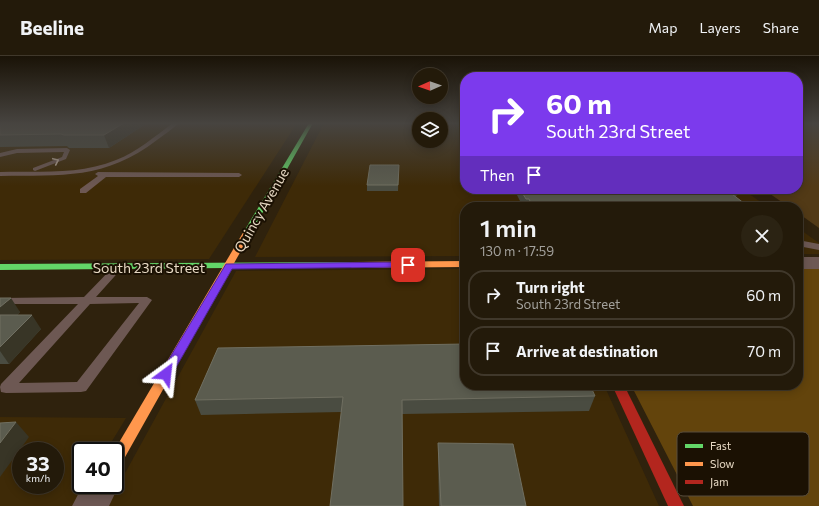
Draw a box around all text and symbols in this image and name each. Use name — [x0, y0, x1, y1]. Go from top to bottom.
text: Beeline — [20, 16, 84, 39]
text: Map — [649, 19, 677, 36]
text: Layers — [699, 19, 741, 36]
text: Share — [763, 19, 799, 36]
north arrow — [412, 68, 448, 104]
map controls — [412, 68, 448, 148]
text: 60 m — [546, 86, 612, 120]
icon: right — [480, 88, 532, 140]
button: layers — [412, 112, 448, 148]
text: South 23rd Street — [546, 120, 690, 142]
one-way arrow — [53, 158, 60, 166]
icon: arrive — [523, 164, 545, 186]
street label: Quincy Avenue — [230, 165, 292, 255]
text: Then — [480, 166, 515, 184]
text: 1 min — [480, 213, 537, 242]
button: close — [741, 215, 783, 257]
text: 130 m · 17:59 — [480, 243, 554, 259]
pin — [391, 248, 425, 282]
icon: arrive — [397, 254, 419, 276]
street label: South 23rd Street — [93, 259, 205, 276]
text: Turn right — [516, 278, 585, 296]
icon: right — [482, 284, 504, 306]
text: 60 m — [746, 286, 781, 304]
text: South 23rd Street — [516, 296, 620, 312]
icon: arrive — [482, 340, 504, 362]
text: Arrive at destination — [516, 342, 658, 360]
text: 70 m — [747, 342, 781, 360]
position arrow — [145, 353, 187, 395]
legend — [677, 432, 809, 496]
text: Fast — [710, 439, 732, 452]
speed limit sign: 40 — [72, 442, 124, 494]
text: 33 — [26, 451, 50, 475]
text: Slow — [710, 457, 735, 470]
text: km/h — [26, 472, 50, 484]
text: Jam — [710, 475, 729, 489]

